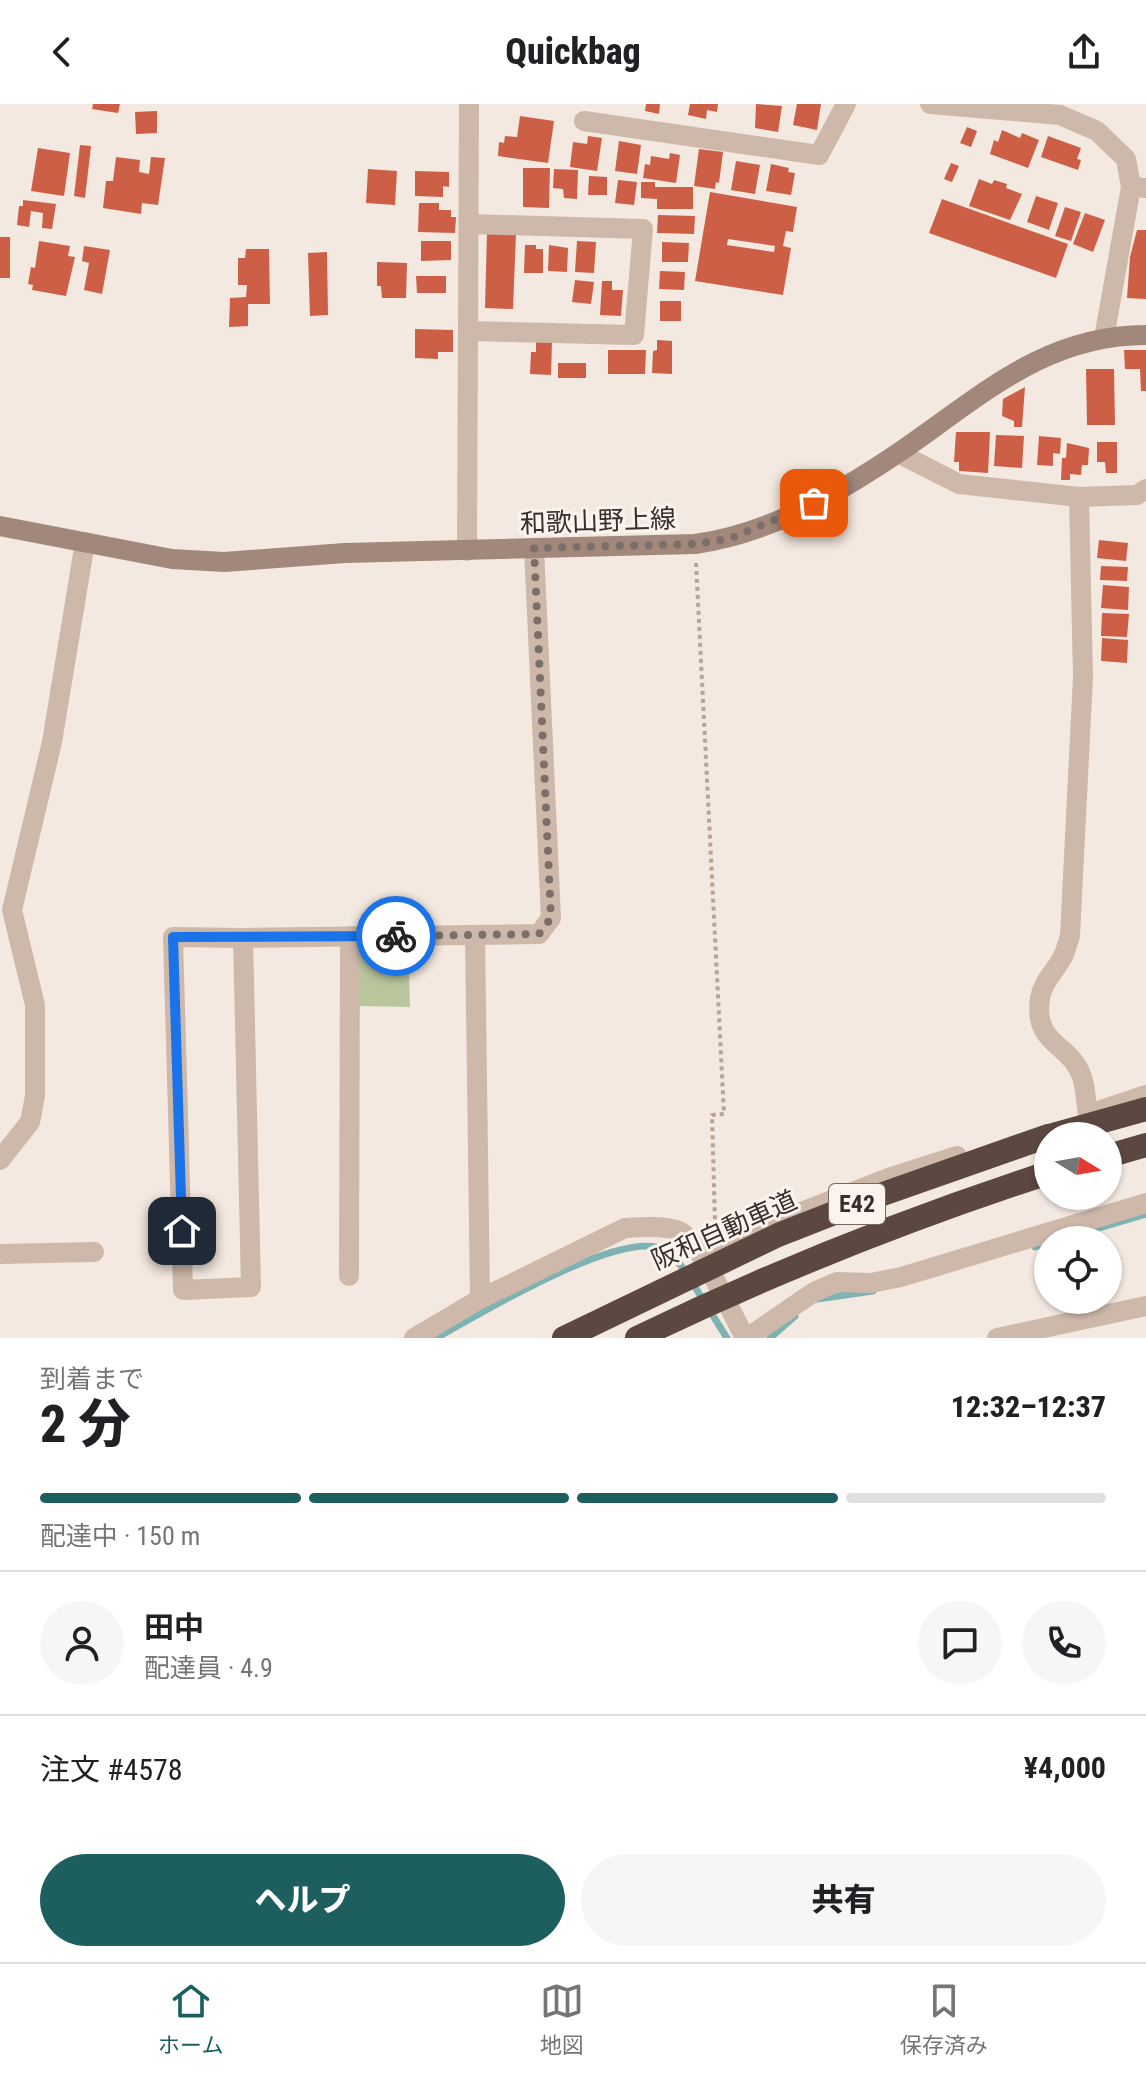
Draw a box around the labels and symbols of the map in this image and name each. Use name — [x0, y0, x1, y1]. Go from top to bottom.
pin — [780, 469, 848, 537]
street label: 和歌山野上線 — [520, 503, 676, 539]
courier — [356, 896, 436, 976]
north arrow — [1034, 1122, 1122, 1210]
road number: E42 — [829, 1184, 885, 1224]
street label: 阪和自動車道 — [647, 1185, 801, 1275]
pin — [148, 1197, 216, 1265]

